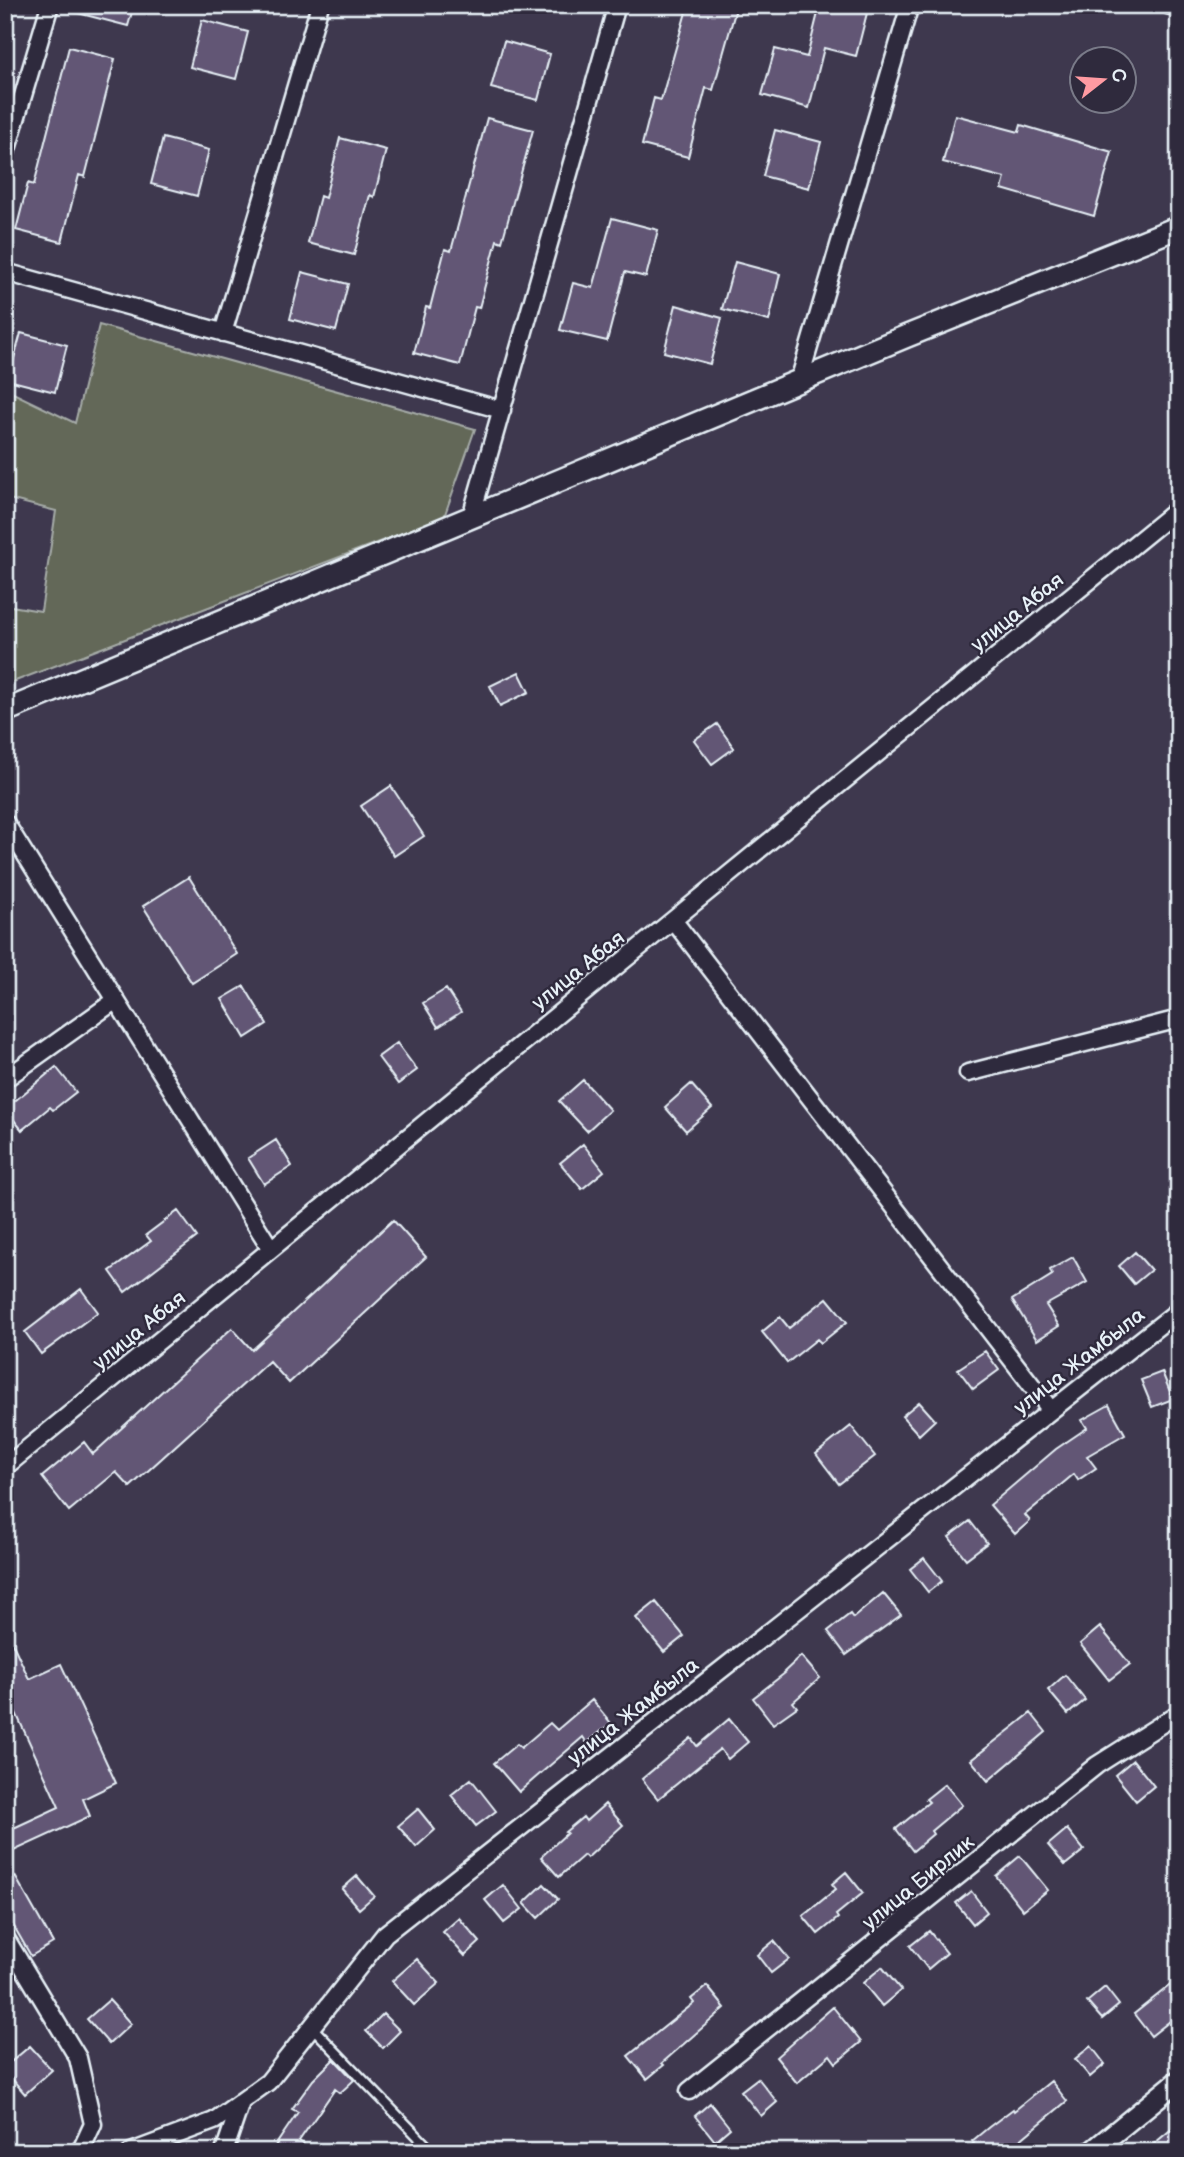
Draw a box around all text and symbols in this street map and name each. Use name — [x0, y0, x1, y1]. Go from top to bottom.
north arrow — [1068, 46, 1138, 116]
text: С — [1105, 66, 1131, 85]
street label: улица Абая — [966, 567, 1069, 657]
street label: улица Абая — [527, 925, 630, 1015]
street label: улица Абая — [88, 1285, 191, 1375]
street label: улица Жамбыла — [1009, 1302, 1150, 1420]
street label: улица Жамбыла — [563, 1652, 704, 1770]
street label: улица Бирлик — [857, 1830, 979, 1935]

